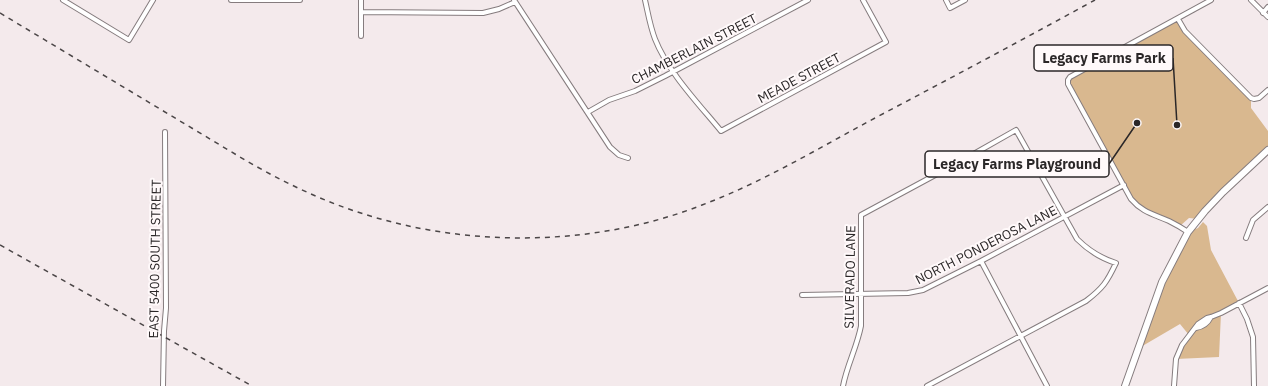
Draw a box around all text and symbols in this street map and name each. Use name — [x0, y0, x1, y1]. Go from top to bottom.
street label: CHAMBERLAIN STREET — [628, 10, 760, 88]
callout: Legacy Farms Park — [1034, 45, 1173, 71]
street label: MEADE STREET — [755, 49, 844, 107]
text: Legacy Farms Park — [1042, 49, 1167, 67]
callout: Legacy Farms Playground — [925, 151, 1109, 177]
text: Legacy Farms Playground — [933, 155, 1101, 173]
street label: EAST 5400 SOUTH STREET — [145, 179, 165, 339]
street label: NORTH PONDEROSA LANE — [912, 202, 1060, 288]
street label: SILVERADO LANE — [841, 225, 859, 329]

